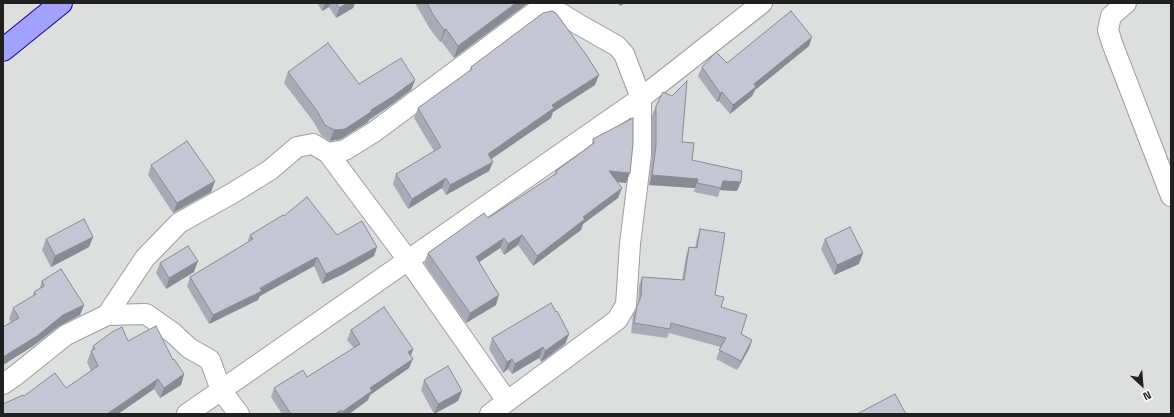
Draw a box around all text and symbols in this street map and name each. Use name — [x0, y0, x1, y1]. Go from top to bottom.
north arrow — [1122, 365, 1162, 405]
text: N — [1141, 388, 1154, 404]

